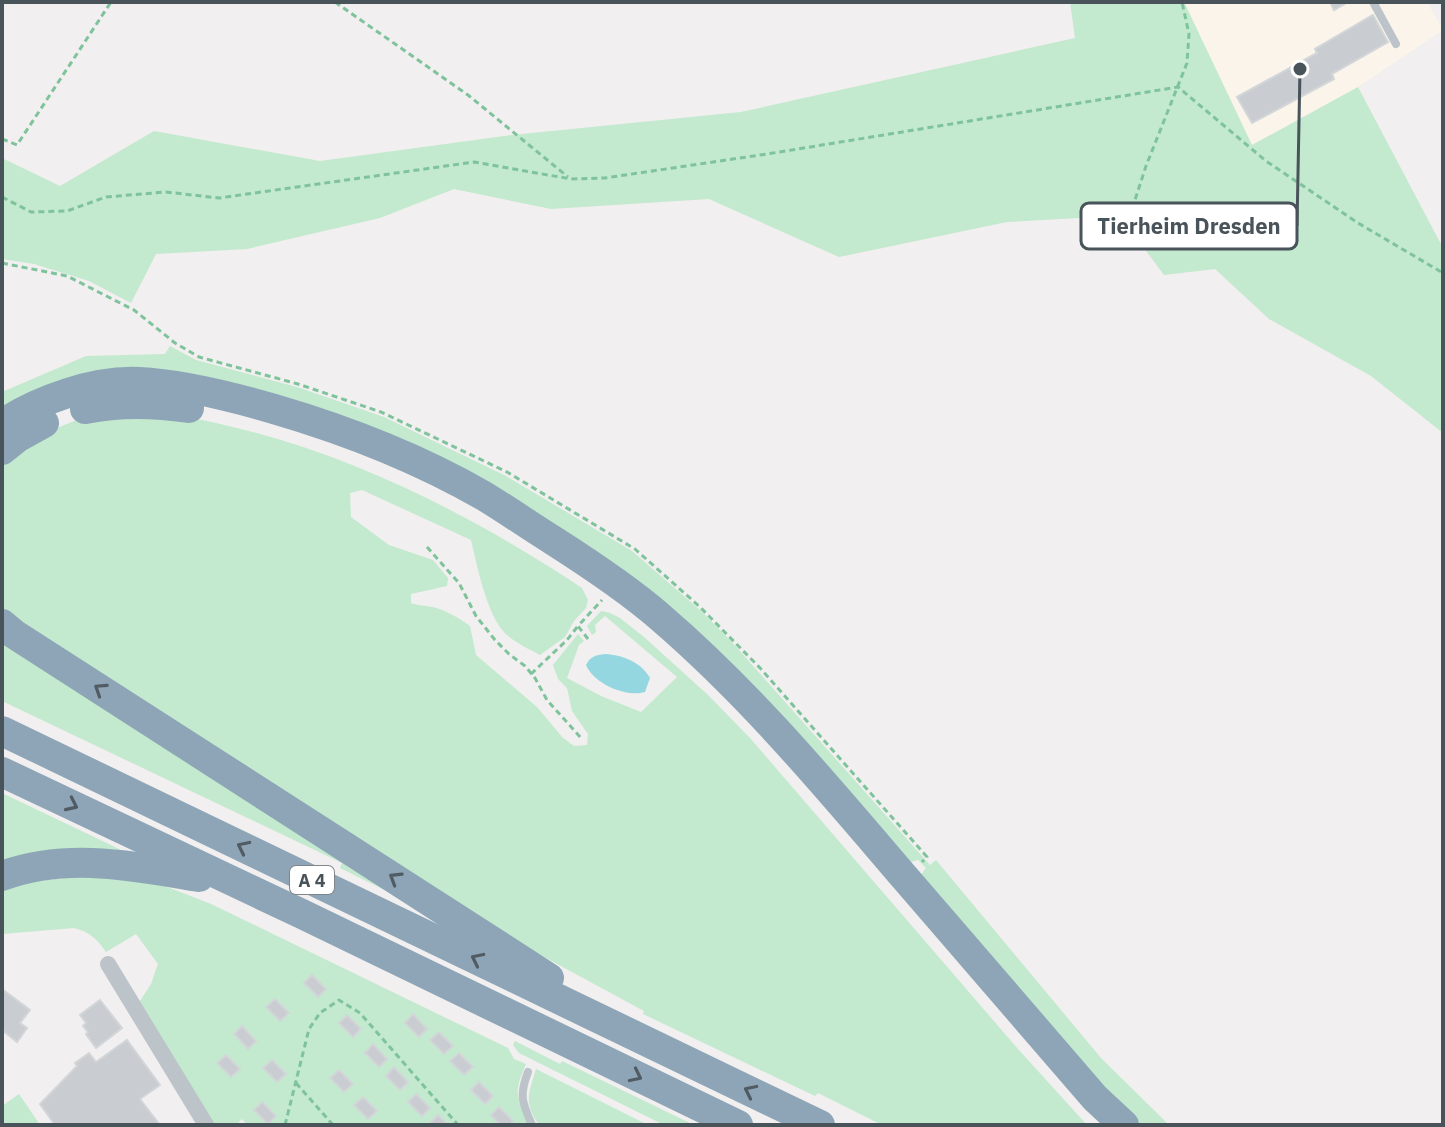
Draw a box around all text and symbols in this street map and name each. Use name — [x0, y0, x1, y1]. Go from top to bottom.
callout: Tierheim Dresden — [1081, 203, 1297, 249]
text: Tierheim Dresden — [1097, 211, 1281, 240]
one-way arrow — [94, 683, 109, 698]
one-way arrow — [64, 795, 79, 811]
one-way arrow — [236, 841, 251, 857]
road number: A 4 — [290, 866, 334, 894]
one-way arrow — [389, 872, 404, 887]
one-way arrow — [470, 954, 485, 969]
one-way arrow — [627, 1066, 642, 1082]
one-way arrow — [743, 1085, 758, 1101]

